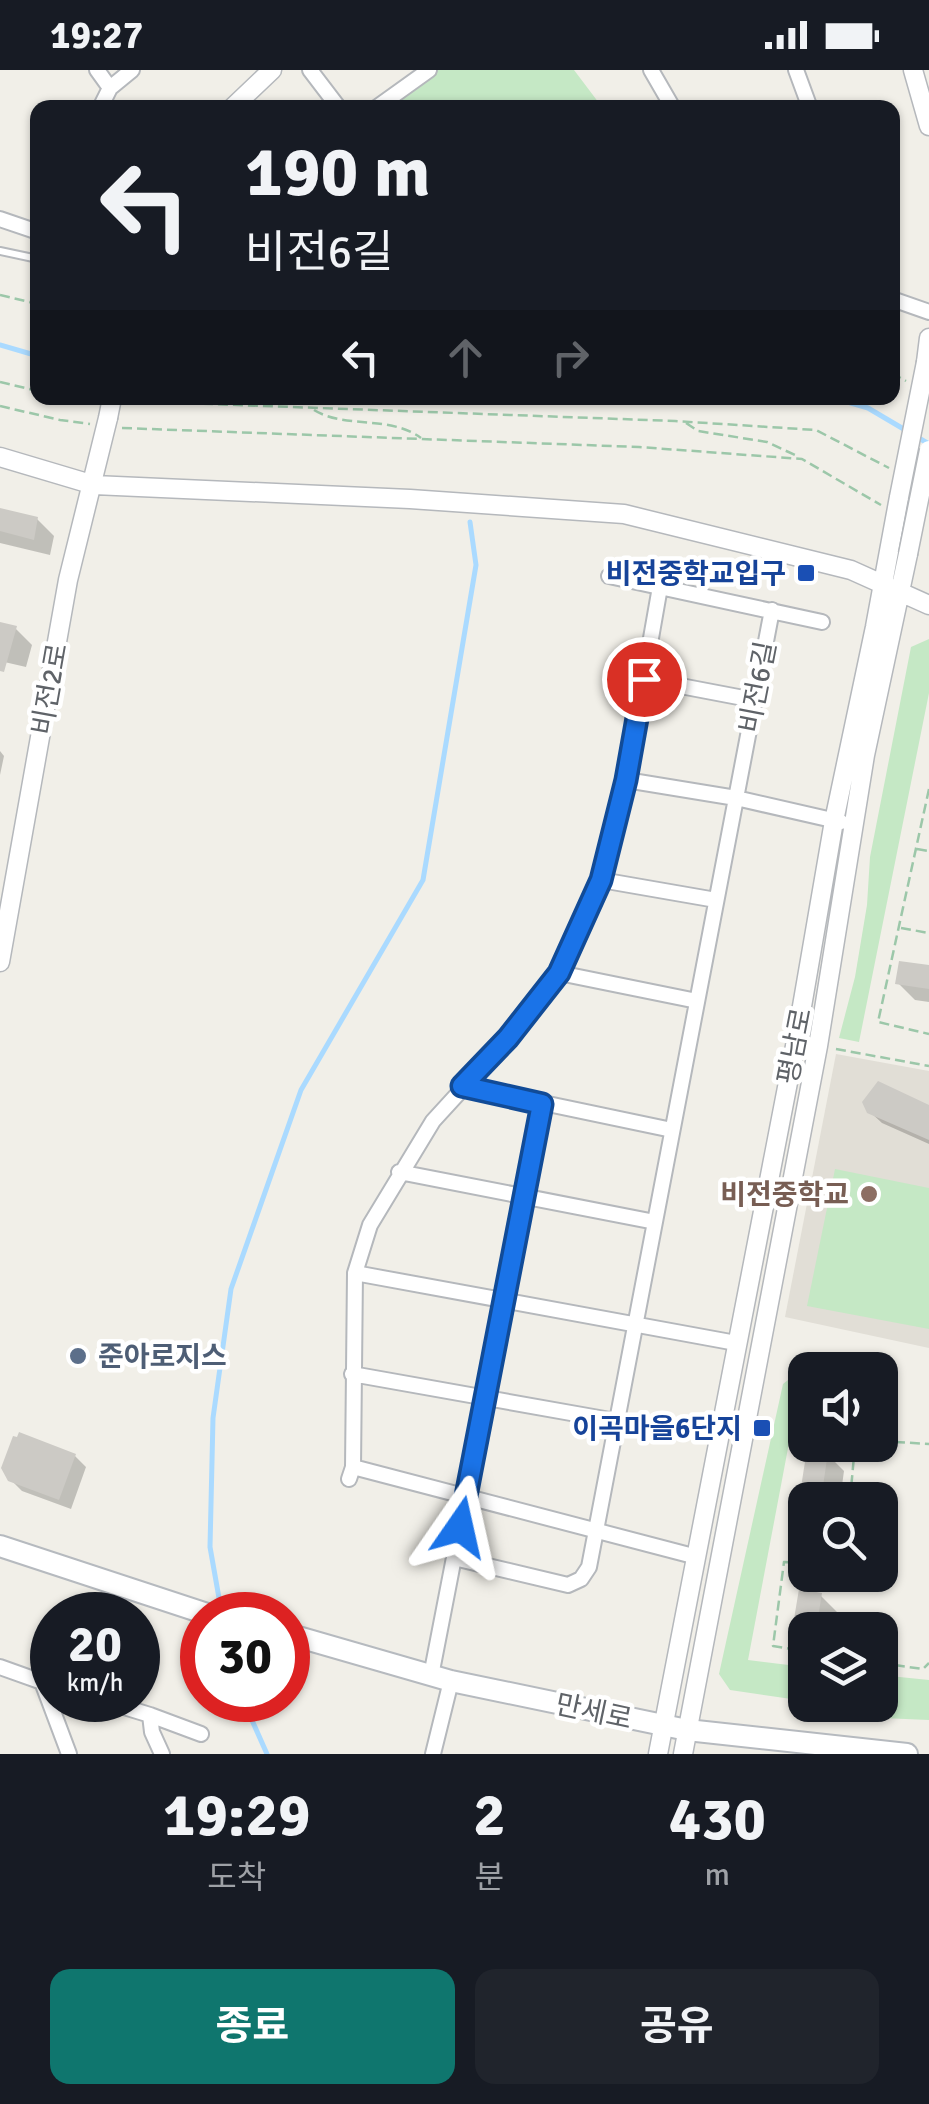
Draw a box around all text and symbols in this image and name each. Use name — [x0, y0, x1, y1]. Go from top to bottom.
text: 19:27 — [50, 12, 143, 59]
text: 190 m — [245, 129, 430, 215]
icon: left — [80, 140, 210, 270]
text: 비전6길 — [245, 225, 394, 280]
icon: left — [333, 330, 388, 385]
icon: ahead — [438, 330, 493, 385]
icon: right — [543, 330, 598, 385]
place label: 비전중학교입구 — [606, 557, 786, 591]
marker: 비전중학교입구 — [795, 562, 817, 584]
pin — [602, 637, 687, 722]
street label: 비전6길 — [732, 639, 783, 736]
street label: 비전2로 — [25, 641, 75, 738]
icon: arrive — [617, 652, 672, 707]
street label: 평남로 — [771, 1005, 819, 1087]
place label: 비전중학교 — [720, 1178, 849, 1212]
marker: 비전중학교 — [858, 1183, 880, 1205]
place label: 준아로지스 — [98, 1340, 227, 1374]
marker: 준아로지스 — [67, 1345, 89, 1367]
map controls — [788, 1352, 898, 1722]
button: sound — [788, 1352, 898, 1462]
place label: 이곡마을6단지 — [572, 1412, 742, 1446]
marker: 이곡마을6단지 — [751, 1417, 773, 1439]
position arrow — [408, 1475, 512, 1579]
button: search — [788, 1482, 898, 1592]
speed limit sign: 30 — [180, 1592, 310, 1722]
button: layers — [788, 1612, 898, 1722]
text: 20 — [68, 1614, 122, 1676]
text: km/h — [67, 1667, 123, 1698]
street label: 만세로 — [552, 1687, 635, 1737]
text: 19:29 — [163, 1779, 310, 1853]
text: 2 — [473, 1779, 506, 1853]
text: 430 — [669, 1783, 766, 1857]
text: m — [705, 1855, 730, 1894]
text: 도착 — [207, 1858, 266, 1897]
text: 분 — [475, 1858, 504, 1897]
button: 종료 — [50, 1969, 455, 2084]
button: 공유 — [475, 1969, 879, 2084]

